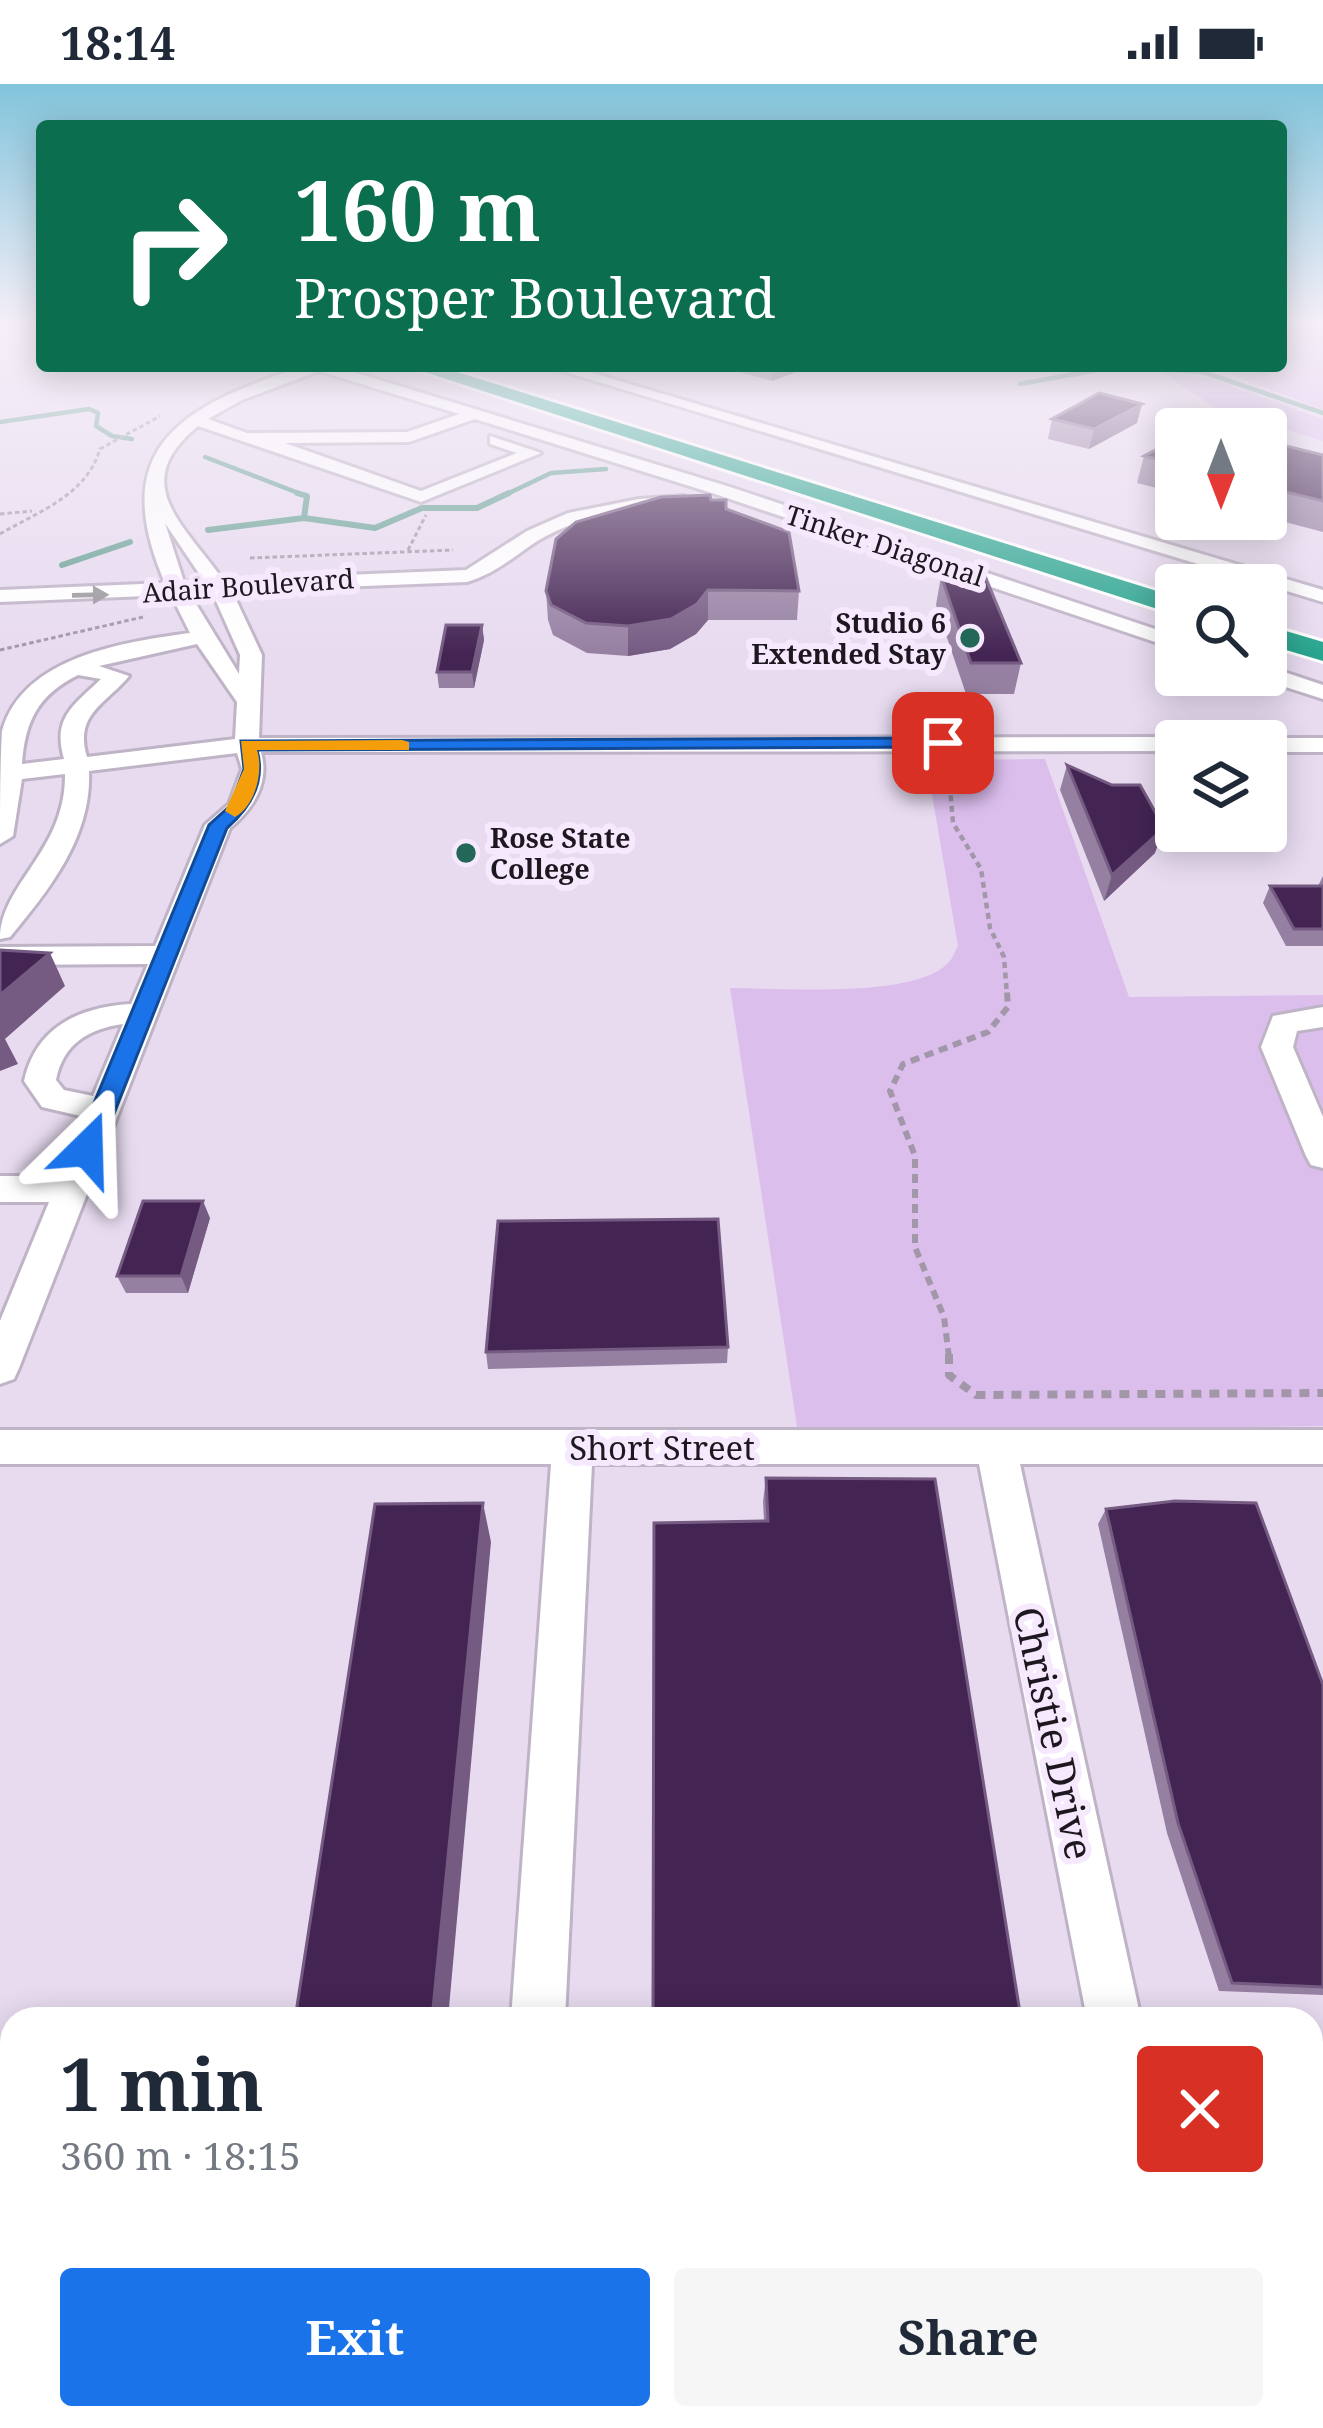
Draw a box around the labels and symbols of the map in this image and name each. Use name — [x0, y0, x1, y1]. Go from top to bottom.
north arrow — [1155, 408, 1287, 540]
street label: Tinker Diagonal — [781, 495, 990, 595]
street label: Adair Boulevard — [141, 559, 355, 611]
one-way arrow — [72, 585, 110, 604]
place label: Studio 6 Extended Stay — [751, 604, 946, 672]
marker: Studio 6 Extended Stay — [957, 625, 983, 651]
pin — [892, 692, 994, 794]
place label: Rose State College — [490, 819, 630, 887]
marker: Rose State College — [453, 840, 479, 866]
position arrow — [24, 1086, 150, 1212]
street label: Short Street — [569, 1425, 755, 1470]
street label: Christie Drive — [1002, 1602, 1108, 1864]

